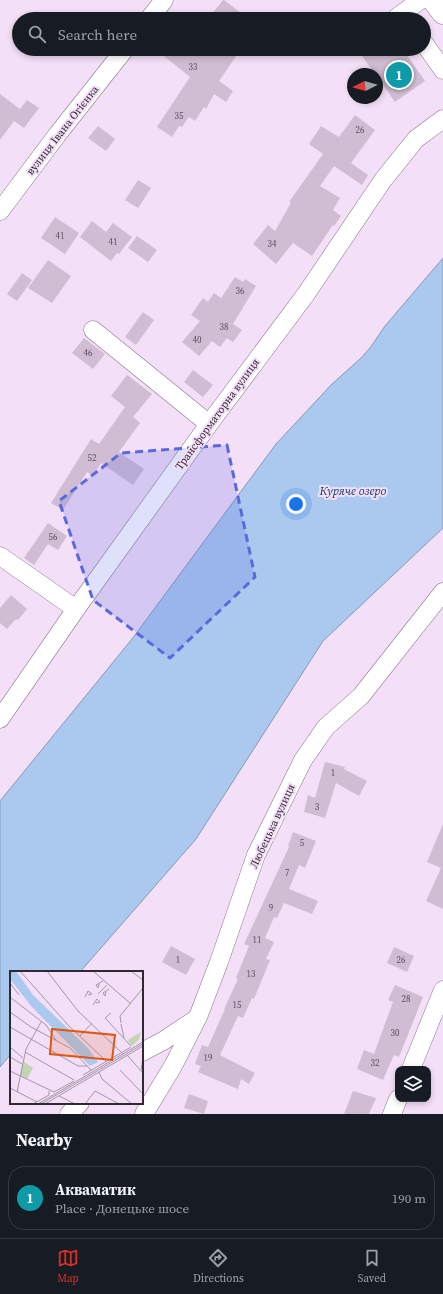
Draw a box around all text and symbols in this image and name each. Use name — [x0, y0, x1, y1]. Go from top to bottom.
search box — [12, 12, 431, 56]
icon: search — [26, 23, 48, 45]
text: Search here — [58, 24, 137, 45]
pin: 1 — [386, 60, 412, 90]
house number: 33 — [188, 61, 198, 73]
north arrow — [347, 68, 383, 104]
street label: вулиця Івана Огієнка — [23, 82, 102, 178]
house number: 35 — [174, 110, 184, 122]
house number: 26 — [355, 124, 365, 136]
house number: 41 — [55, 230, 65, 242]
house number: 41 — [108, 236, 118, 248]
house number: 34 — [267, 238, 277, 250]
house number: 36 — [235, 285, 245, 297]
house number: 38 — [219, 321, 229, 333]
house number: 40 — [192, 334, 202, 346]
house number: 46 — [83, 347, 93, 359]
street label: Трансформаторна вулиця — [172, 355, 263, 473]
house number: 52 — [87, 452, 97, 464]
water label: Куряче озеро — [319, 483, 387, 499]
your location — [286, 494, 306, 514]
house number: 56 — [48, 531, 58, 543]
house number: 1 — [331, 767, 335, 779]
street label: Любецька вулиця — [246, 781, 299, 871]
house number: 3 — [315, 801, 320, 813]
house number: 5 — [300, 837, 305, 849]
house number: 7 — [285, 867, 290, 879]
house number: 9 — [269, 902, 274, 914]
house number: 11 — [252, 934, 262, 946]
house number: 1 — [176, 954, 180, 966]
house number: 26 — [396, 954, 406, 966]
house number: 13 — [246, 968, 256, 980]
inset map — [10, 971, 143, 1104]
house number: 28 — [401, 993, 411, 1005]
house number: 15 — [232, 999, 242, 1011]
house number: 30 — [390, 1027, 400, 1039]
house number: 19 — [203, 1052, 213, 1064]
house number: 32 — [370, 1057, 380, 1069]
map controls — [395, 1066, 431, 1102]
button: layers — [395, 1066, 431, 1102]
text: Nearby — [16, 1128, 72, 1152]
text: Акваматик — [55, 1179, 136, 1200]
text: 1 — [26, 1190, 34, 1207]
text: 190 m — [392, 1190, 426, 1207]
text: Place · Донецьке шосе — [55, 1200, 189, 1217]
tab: Map — [57, 1247, 79, 1286]
tab: Directions — [193, 1247, 244, 1286]
tab: Saved — [358, 1247, 386, 1286]

